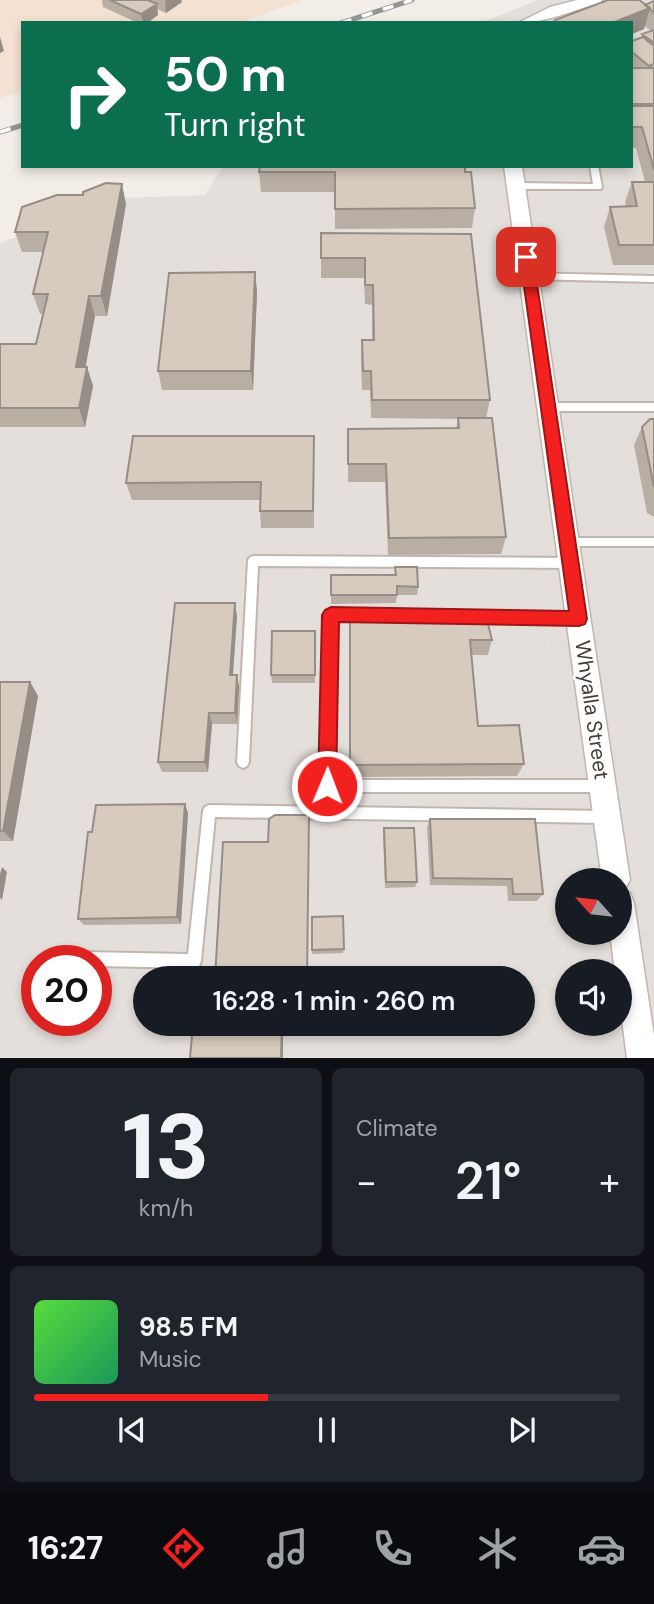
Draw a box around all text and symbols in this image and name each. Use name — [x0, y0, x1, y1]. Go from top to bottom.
text: 50 m — [164, 42, 287, 106]
icon: right — [49, 49, 140, 140]
text: Turn right — [164, 104, 306, 146]
pin — [496, 227, 556, 287]
icon: arrive — [507, 238, 545, 276]
street label: Whyalla Street — [568, 639, 616, 781]
position arrow — [290, 749, 364, 823]
north arrow — [555, 868, 632, 945]
map controls — [555, 868, 632, 1036]
speed limit sign: 20 — [21, 945, 112, 1036]
button: sound — [555, 959, 632, 1036]
text: 16:28 · 1 min · 260 m — [213, 984, 455, 1018]
text: 13 — [122, 1088, 210, 1206]
text: Climate — [356, 1113, 438, 1143]
text: 21° — [455, 1147, 521, 1215]
text: − — [356, 1157, 377, 1207]
text: + — [599, 1157, 620, 1207]
text: km/h — [139, 1193, 193, 1223]
text: 98.5 FM — [139, 1310, 238, 1344]
text: Music — [139, 1344, 202, 1374]
icon: previous — [113, 1411, 151, 1449]
icon: pause — [308, 1411, 346, 1449]
icon: next — [503, 1411, 541, 1449]
icon: directions — [159, 1524, 208, 1573]
icon: music — [263, 1524, 312, 1573]
icon: phone — [368, 1524, 417, 1573]
icon: climate — [473, 1524, 522, 1573]
icon: car — [577, 1524, 626, 1573]
text: 16:27 — [28, 1527, 103, 1569]

